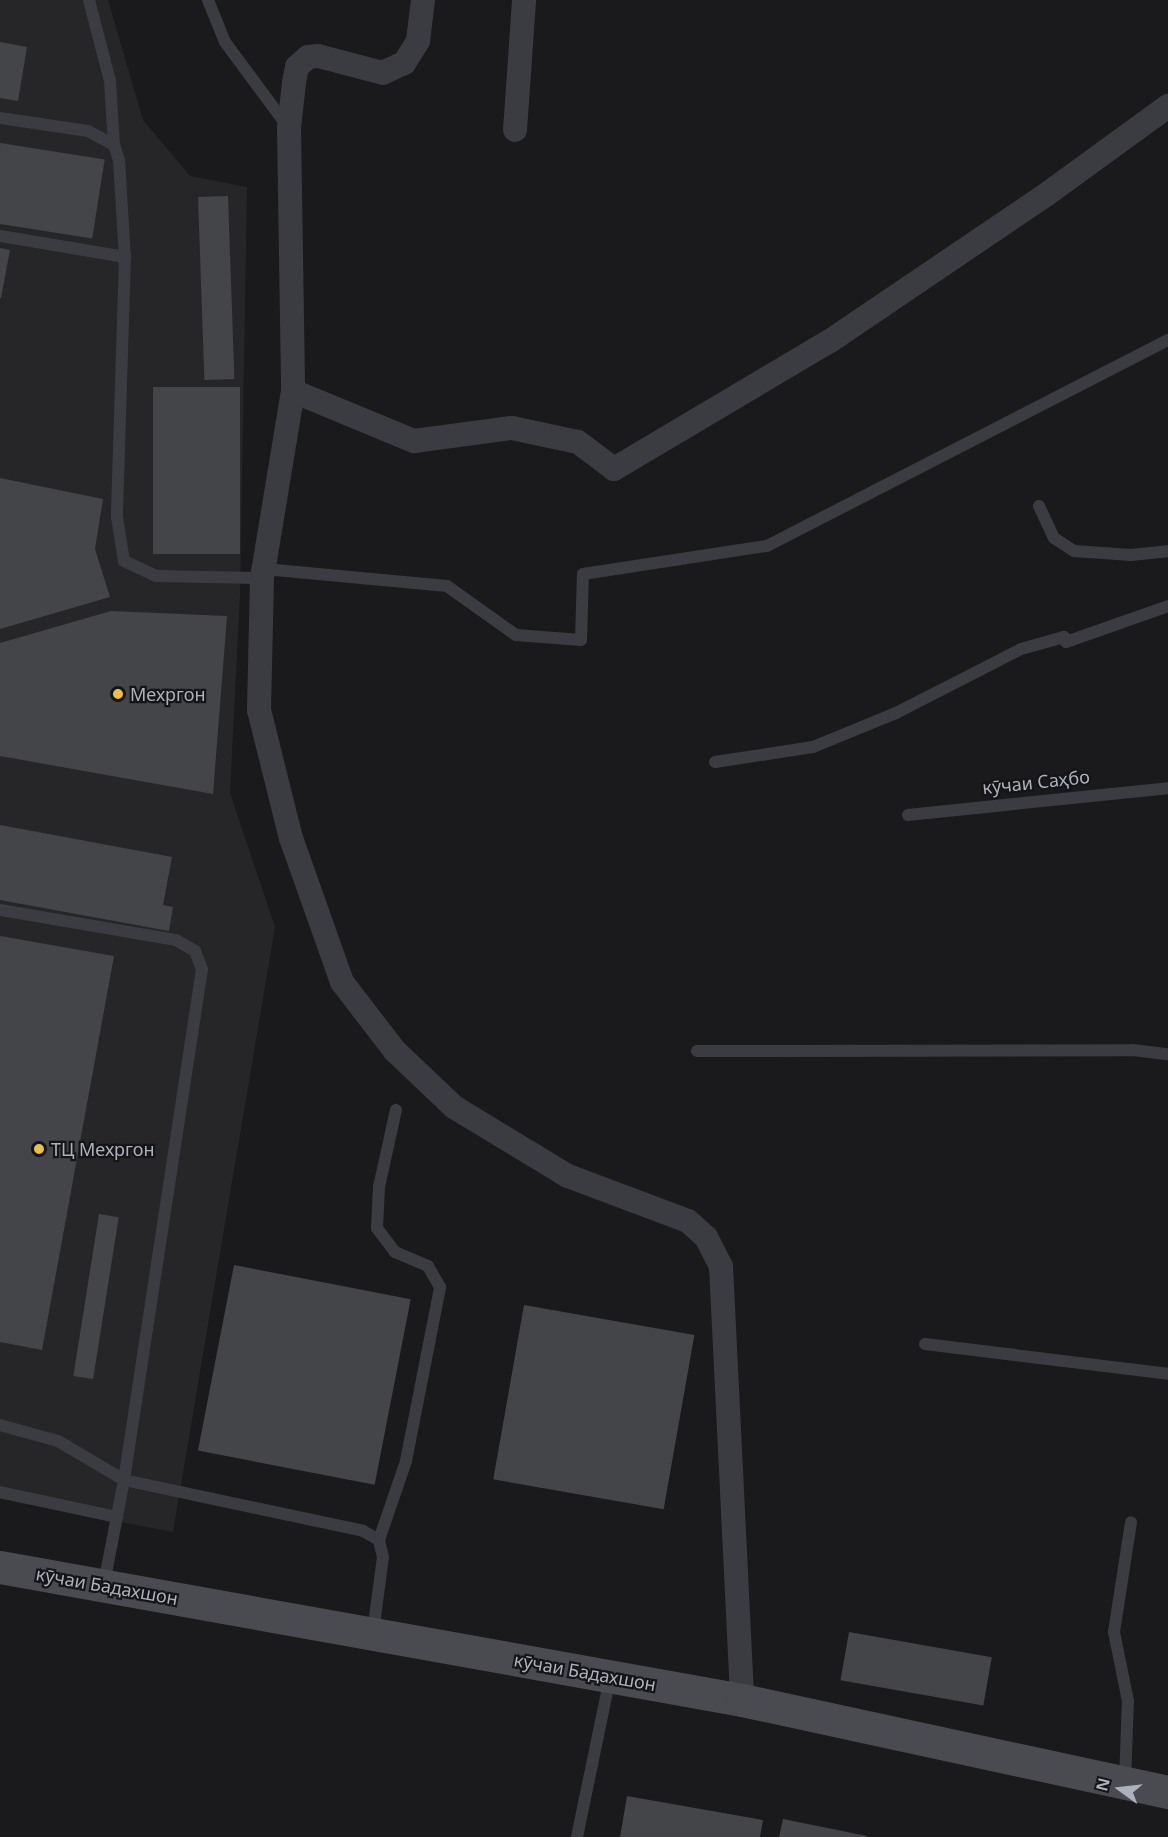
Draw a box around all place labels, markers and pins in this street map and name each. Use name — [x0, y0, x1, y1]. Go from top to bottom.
place label: Мехргон — [130, 683, 205, 705]
marker: Мехргон — [111, 687, 125, 701]
place label: ТЦ Мехргон — [51, 1138, 154, 1160]
marker: ТЦ Мехргон — [32, 1142, 46, 1156]

